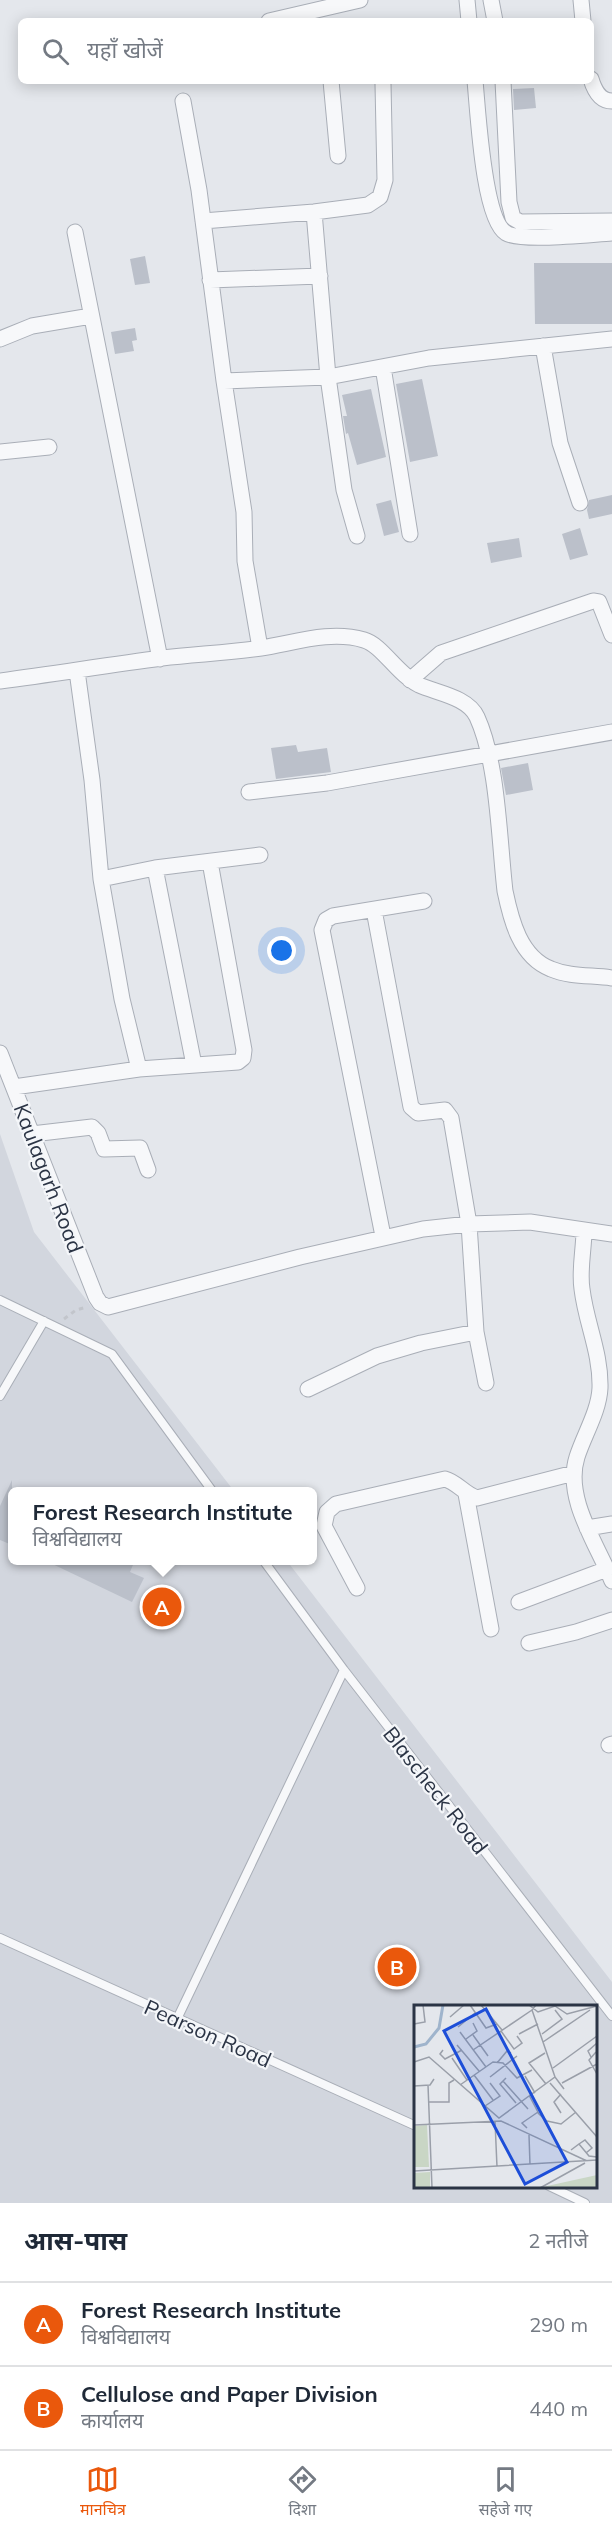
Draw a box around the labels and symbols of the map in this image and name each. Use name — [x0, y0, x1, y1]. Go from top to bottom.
your location — [267, 936, 296, 965]
street label: Kaulagarh Road — [9, 1100, 89, 1256]
pin: A — [142, 1584, 182, 1630]
street label: Blascheck Road — [378, 1721, 494, 1859]
pin: B — [378, 1944, 416, 1990]
street label: Pearson Road — [140, 1993, 276, 2073]
inset map — [414, 2005, 597, 2188]

